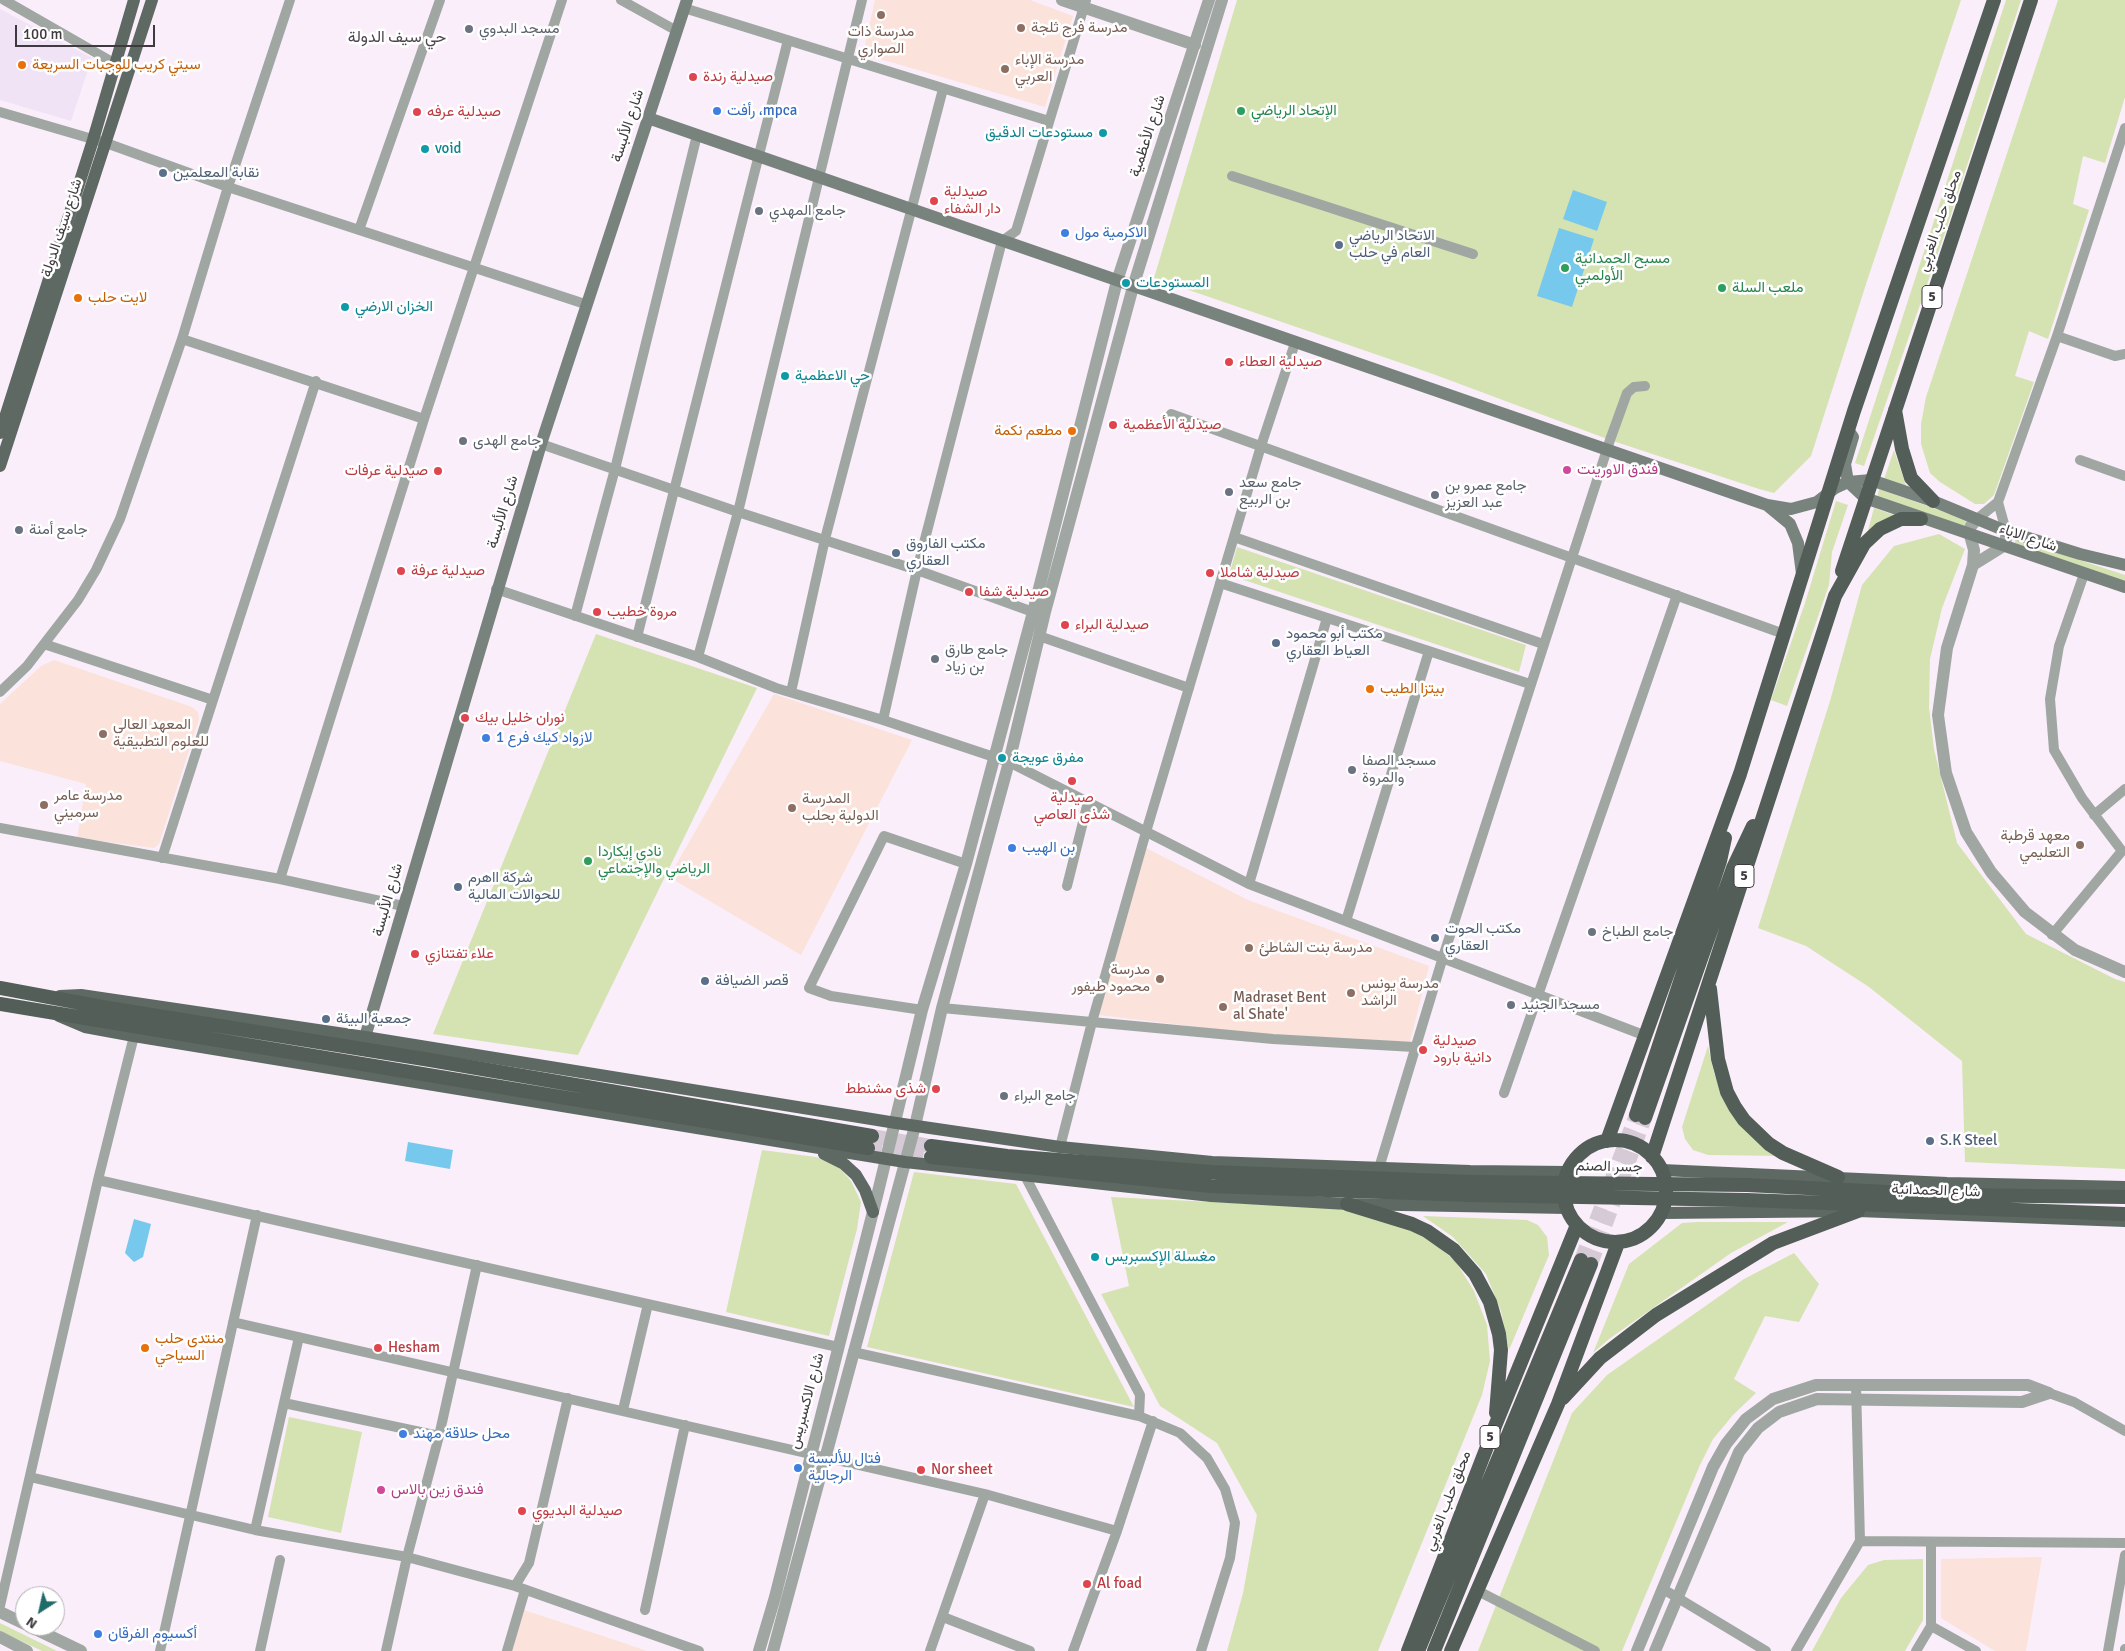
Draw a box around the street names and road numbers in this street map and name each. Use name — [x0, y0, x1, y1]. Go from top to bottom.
street label: شارع الألبسة — [608, 87, 648, 165]
street label: شارع الأعظمية — [1126, 93, 1170, 179]
street label: محلق حلب الغربي — [1914, 168, 1966, 274]
street label: شارع سيف الدولة — [38, 176, 86, 280]
road number: 5 — [1922, 286, 1942, 308]
street label: شارع الألبسة — [483, 473, 523, 551]
street label: شارع الاباء — [1997, 520, 2059, 556]
street label: شارع الألبسة — [369, 861, 407, 939]
road number: 5 — [1734, 864, 1754, 888]
street label: جسر الصنم — [1575, 1157, 1643, 1177]
street label: شارع الحمدانية — [1891, 1180, 1981, 1202]
street label: شارع الاكسبريس — [785, 1351, 829, 1451]
road number: 5 — [1480, 1425, 1500, 1448]
street label: محلق حلب الغربي — [1421, 1448, 1475, 1554]

